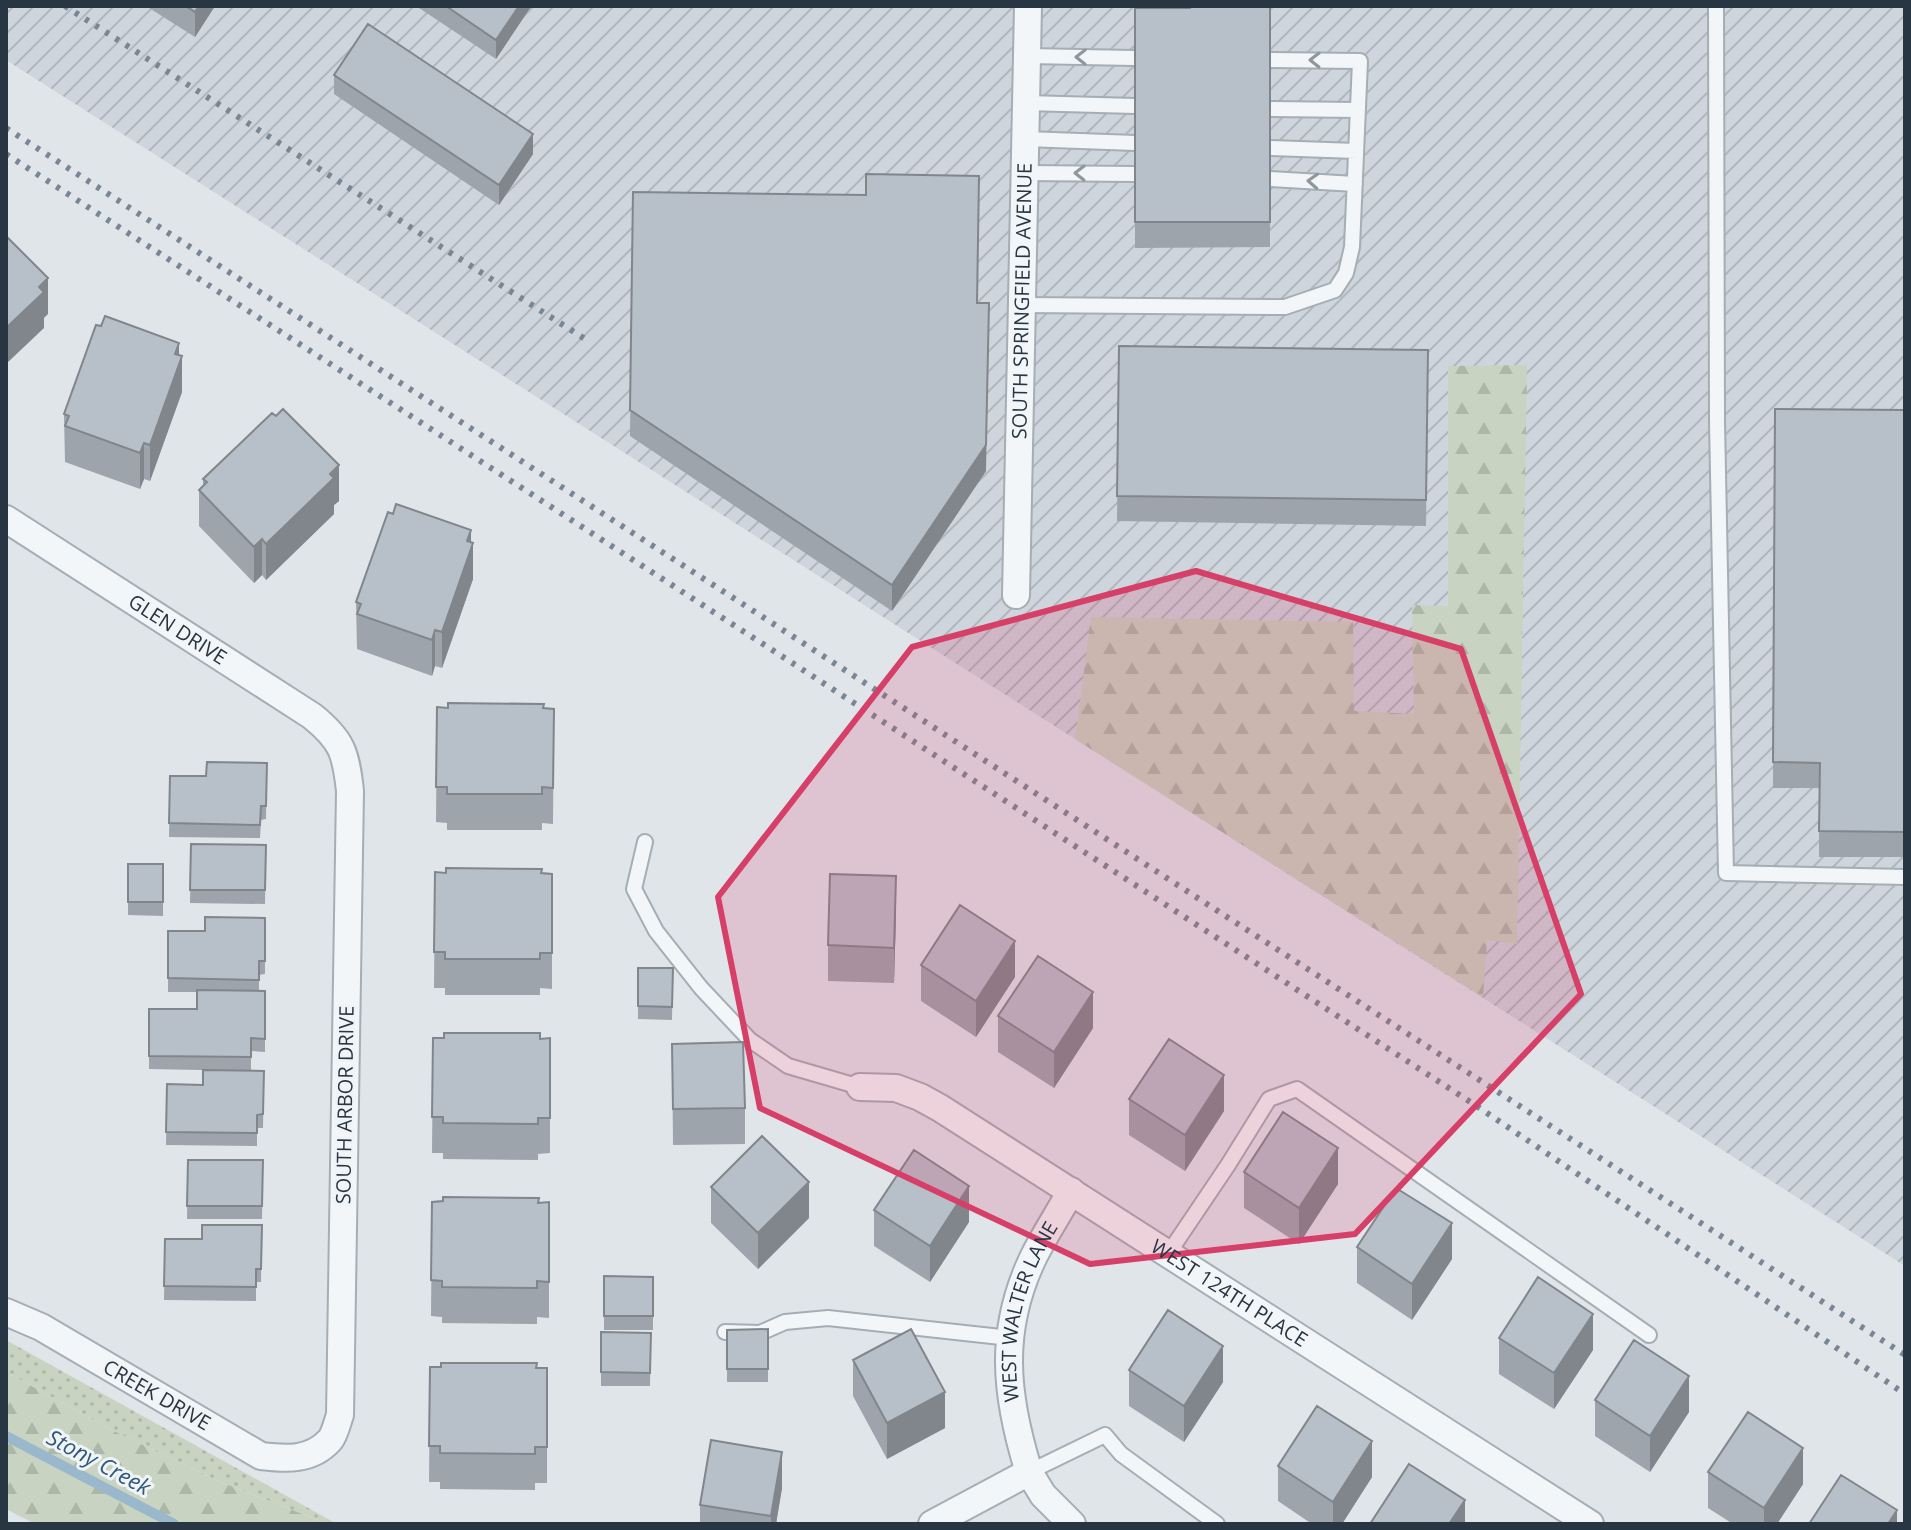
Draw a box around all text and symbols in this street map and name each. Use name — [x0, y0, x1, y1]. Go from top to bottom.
one-way arrow — [1074, 48, 1087, 66]
one-way arrow — [1308, 51, 1321, 69]
street label: SOUTH SPRINGFIELD AVENUE — [1005, 163, 1038, 439]
one-way arrow — [1073, 165, 1086, 182]
one-way arrow — [1306, 173, 1319, 190]
street label: GLEN DRIVE — [123, 587, 232, 671]
street label: SOUTH ARBOR DRIVE — [329, 1005, 360, 1204]
street label: WEST WALTER LANE — [995, 1216, 1063, 1403]
street label: WEST 124TH PLACE — [1146, 1233, 1313, 1353]
street label: CREEK DRIVE — [98, 1353, 216, 1436]
water label: Stony Creek — [42, 1421, 158, 1502]

